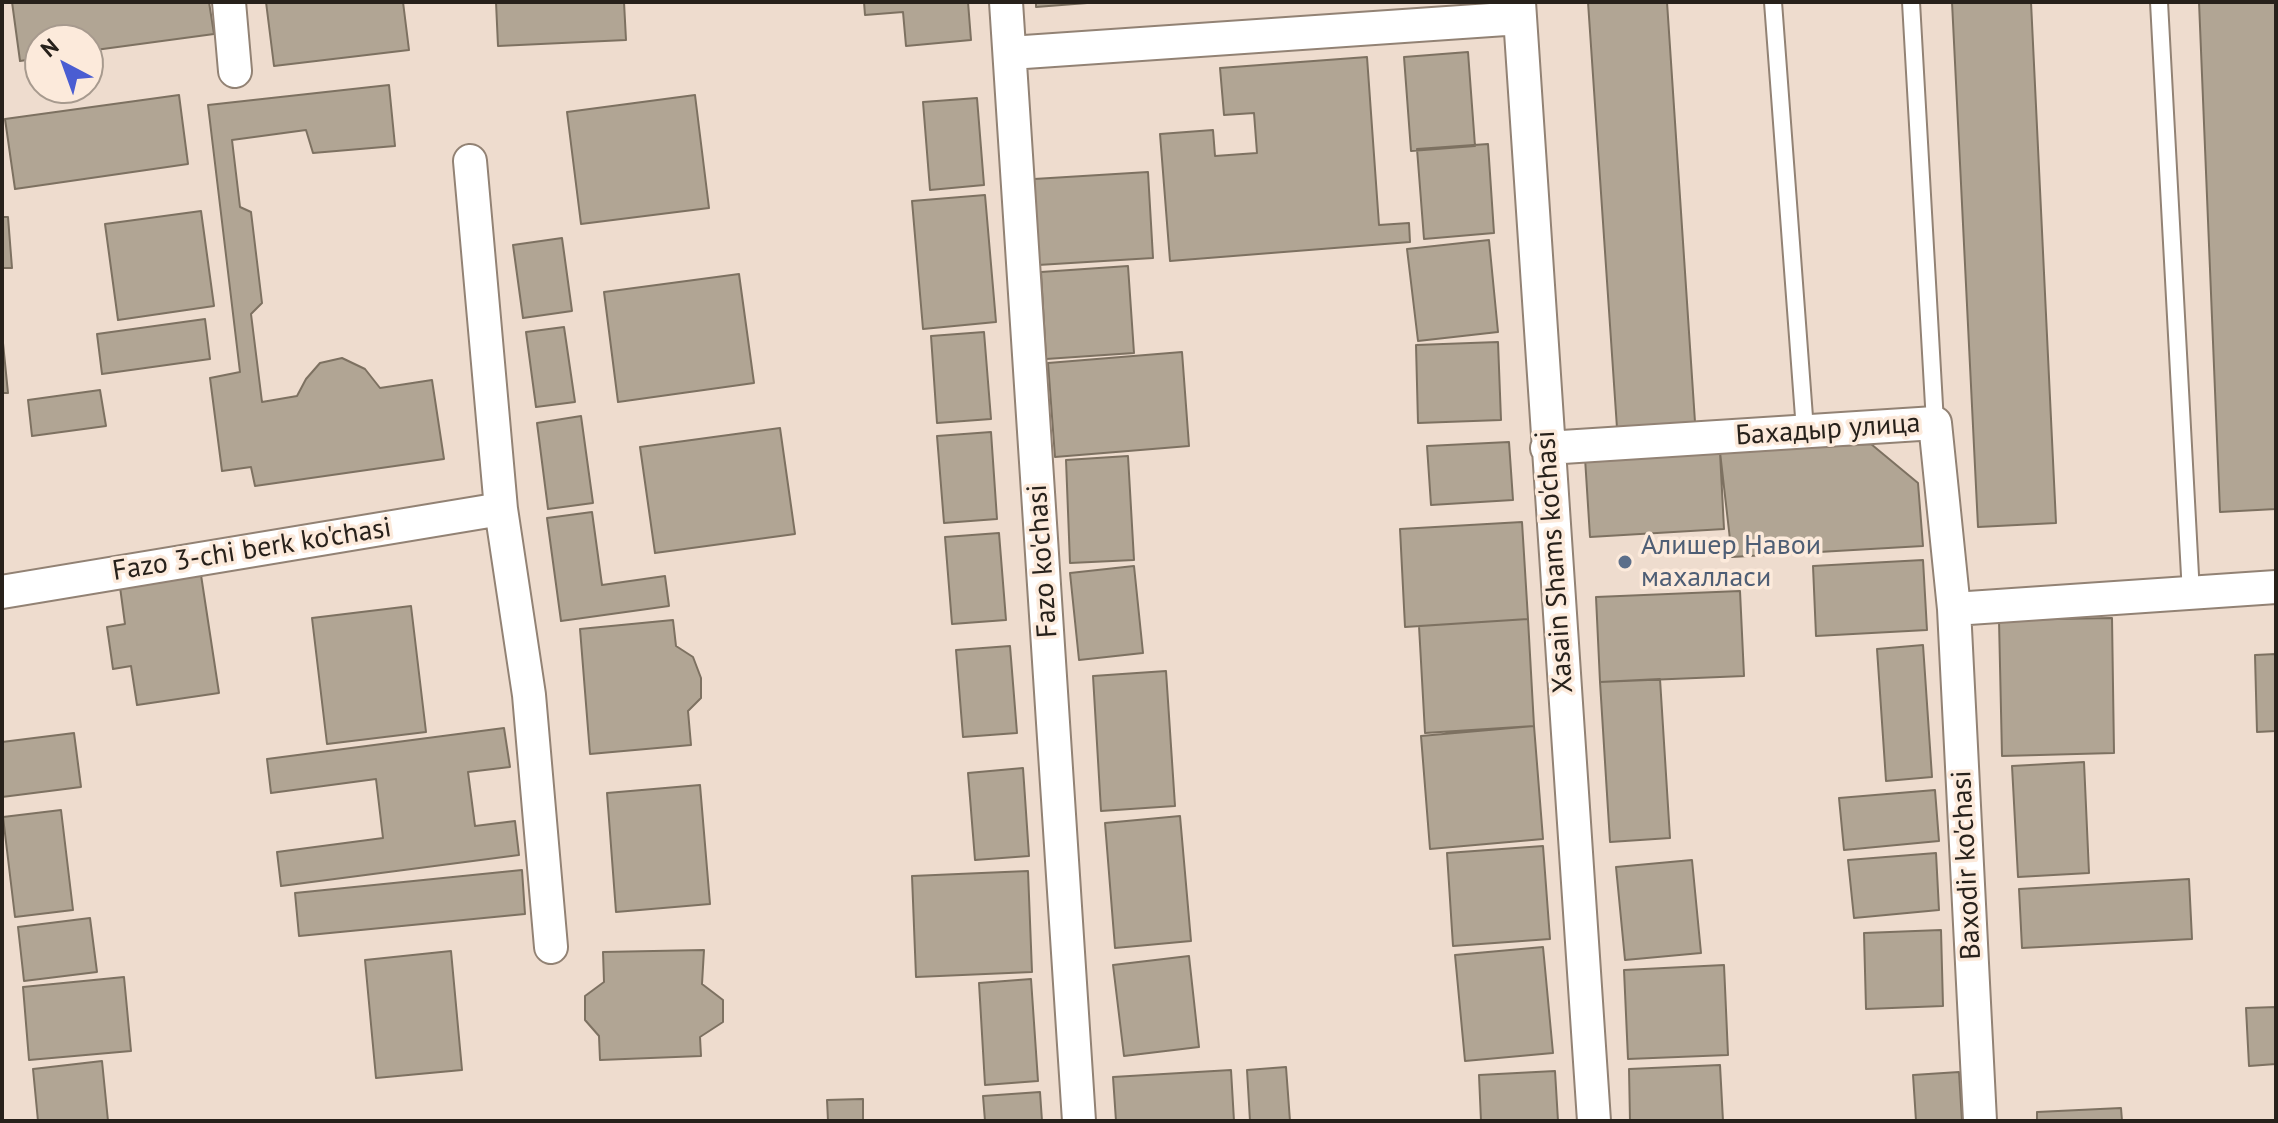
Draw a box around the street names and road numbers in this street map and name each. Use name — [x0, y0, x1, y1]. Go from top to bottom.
street label: Бахадыр улица — [1734, 407, 1922, 453]
street label: Xasain Shams ko'chasi — [1529, 429, 1581, 695]
street label: Fazo ko'chasi — [1021, 483, 1065, 639]
street label: Fazo 3-chi berk ko'chasi — [110, 511, 394, 589]
street label: Baxodir ko'chasi — [1945, 769, 1989, 961]

